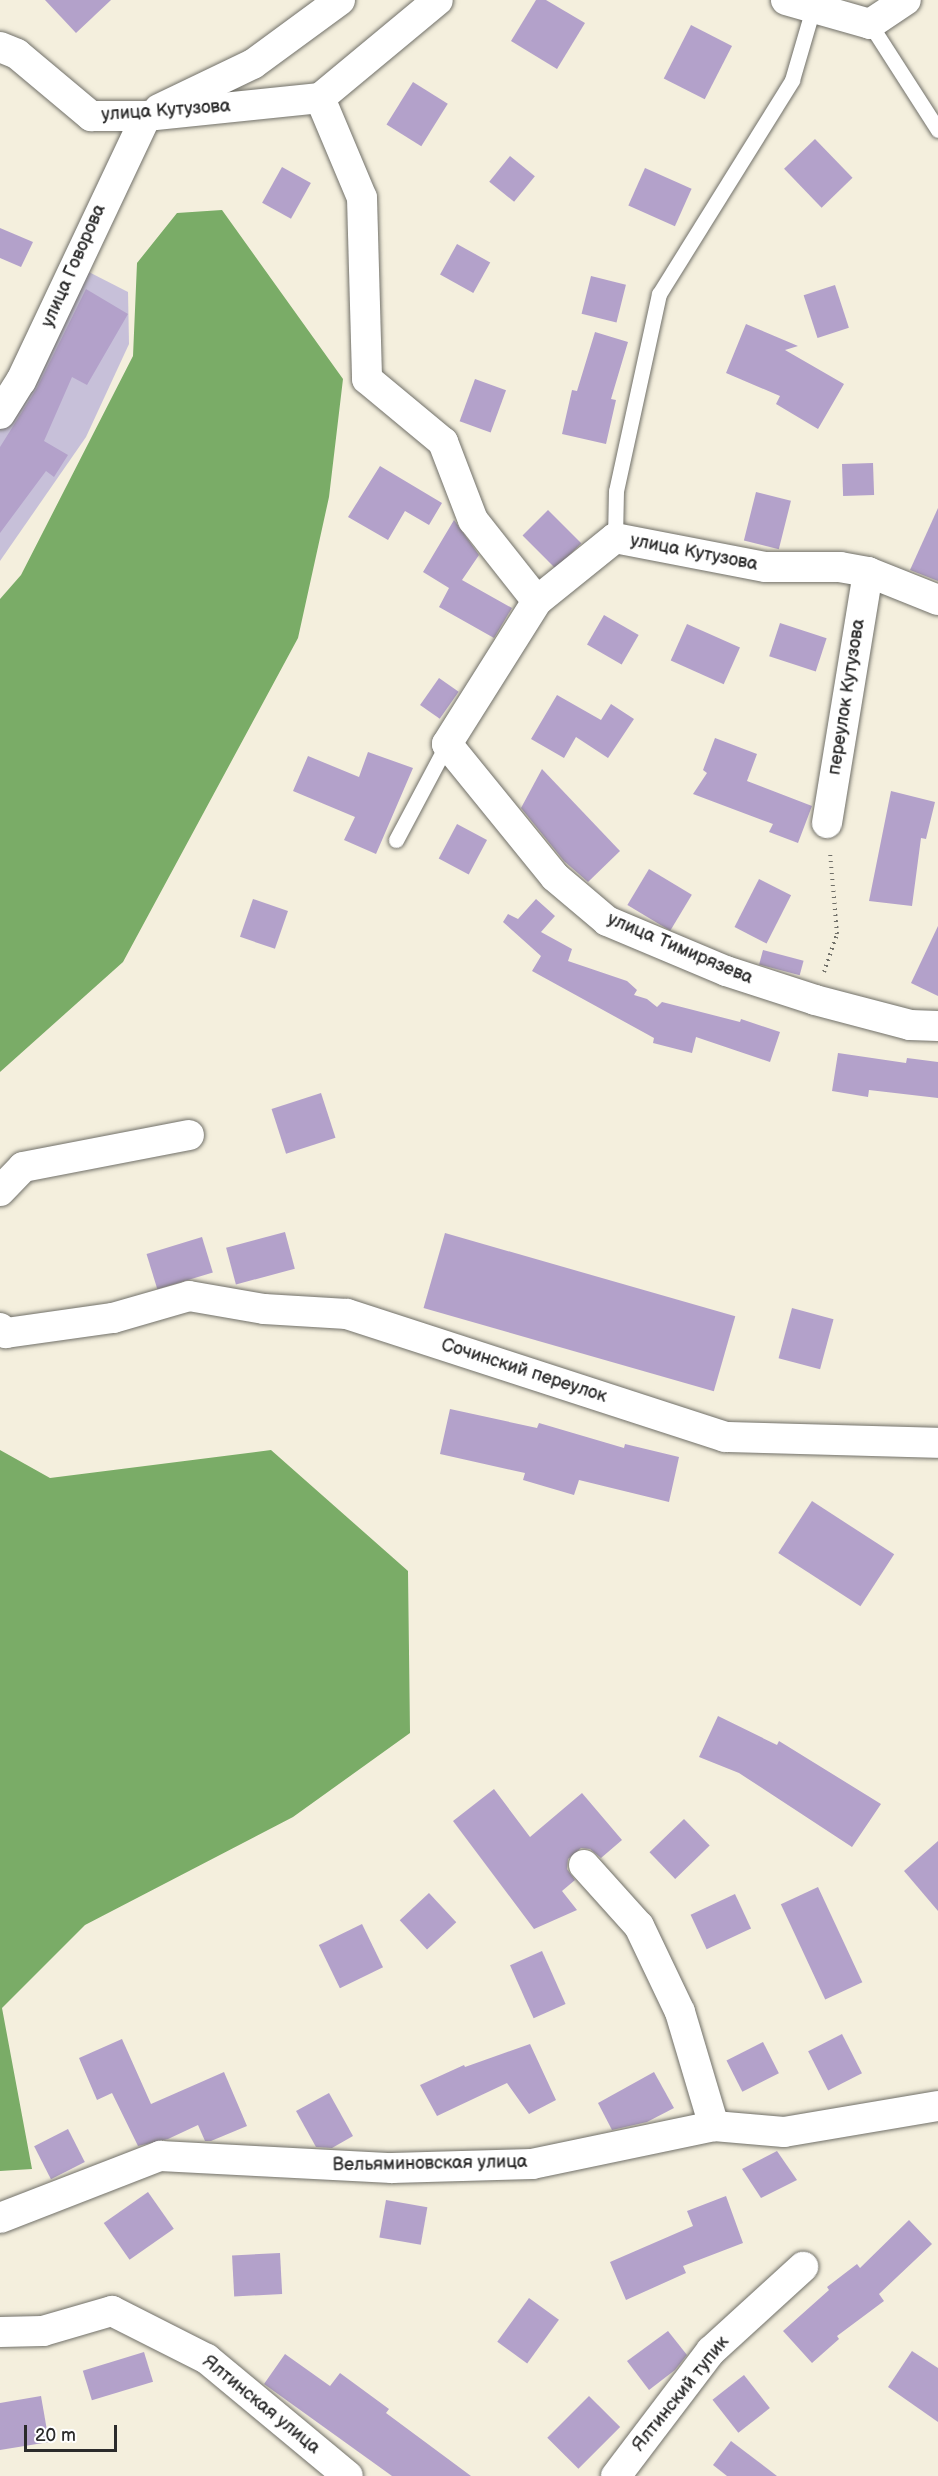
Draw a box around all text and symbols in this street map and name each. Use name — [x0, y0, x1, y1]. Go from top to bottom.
street label: улица Кутузова — [101, 96, 231, 126]
street label: улица Говорова — [37, 201, 111, 331]
street label: улица Кутузова — [628, 530, 760, 576]
street label: переулок Кутузова — [824, 617, 870, 777]
street label: улица Тимирязева — [604, 909, 756, 989]
street label: Сочинский переулок — [438, 1334, 610, 1408]
street label: Вельяминовская улица — [332, 2152, 528, 2176]
street label: Ялтинский тупик — [628, 2332, 734, 2456]
street label: Ялтинская улица — [198, 2351, 324, 2459]
scale bar — [27, 2413, 120, 2451]
text: 20 m — [35, 2425, 76, 2446]

